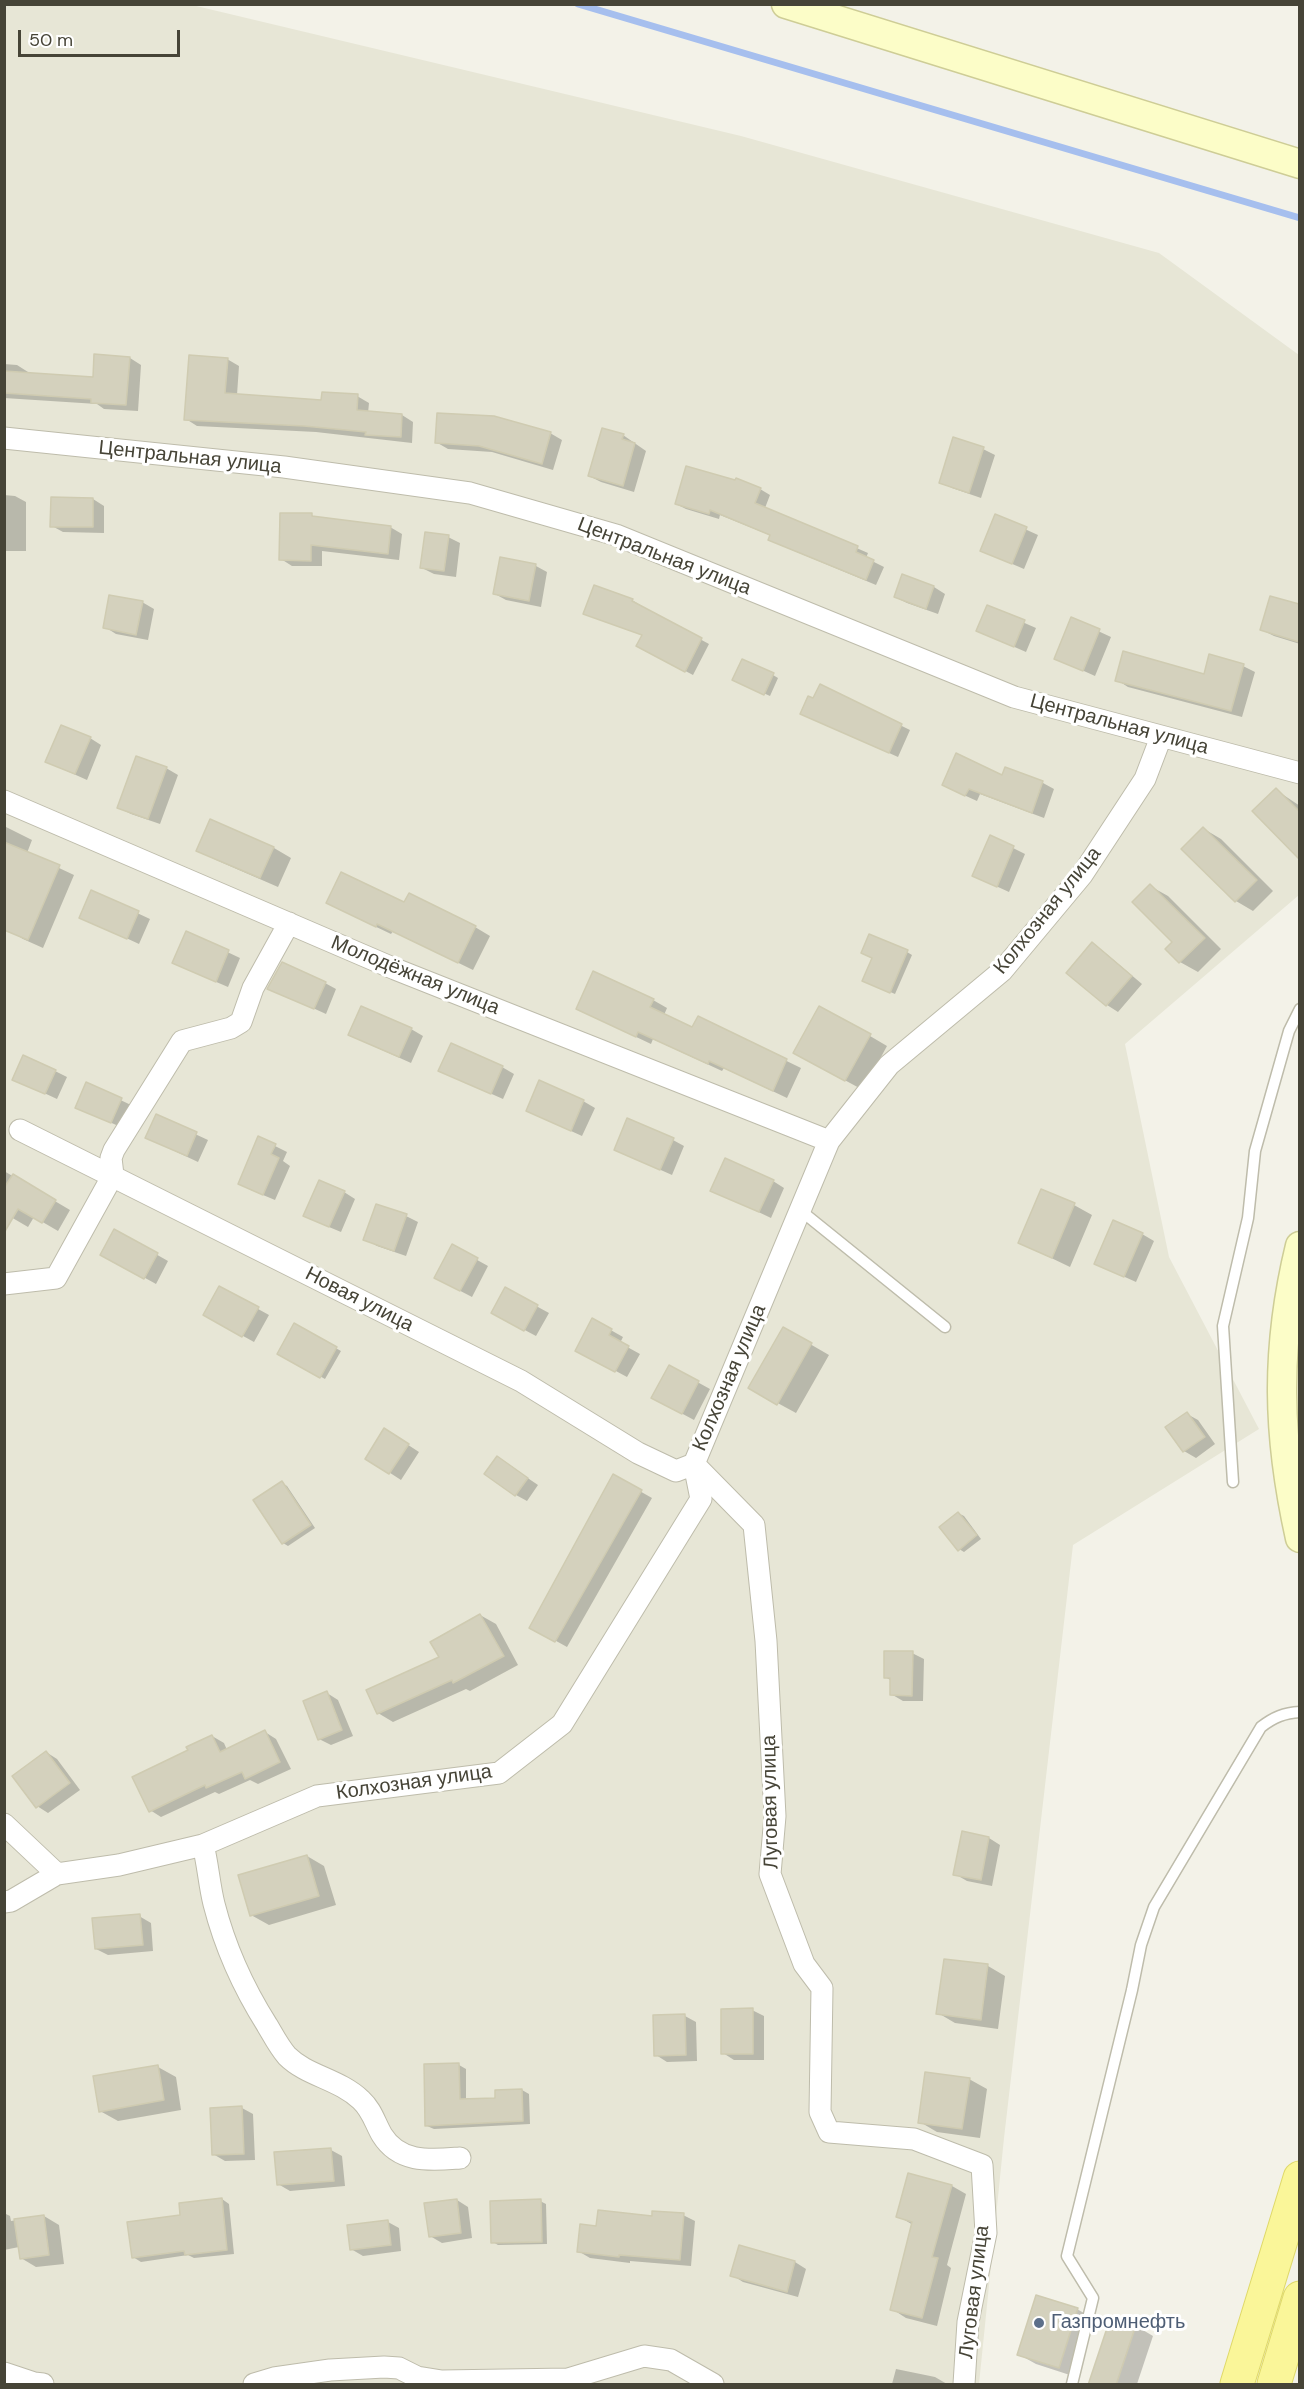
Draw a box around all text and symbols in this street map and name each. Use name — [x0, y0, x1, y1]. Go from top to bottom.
scale bar — [21, 18, 183, 56]
text: 50 m — [29, 28, 73, 52]
street label: Центральная улица — [97, 436, 283, 480]
street label: Центральная улица — [574, 513, 754, 601]
street label: Центральная улица — [1027, 690, 1211, 760]
street label: Колхозная улица — [989, 842, 1107, 980]
street label: Молодёжная улица — [327, 931, 503, 1021]
street label: Новая улица — [301, 1262, 417, 1338]
street label: Колхозная улица — [688, 1301, 772, 1455]
street label: Луговая улица — [758, 1735, 784, 1869]
street label: Колхозная улица — [335, 1760, 493, 1806]
street label: Луговая улица — [955, 2224, 995, 2360]
place label: Газпромнефть — [1051, 2311, 1185, 2335]
marker: Газпромнефть — [1032, 2316, 1046, 2330]

